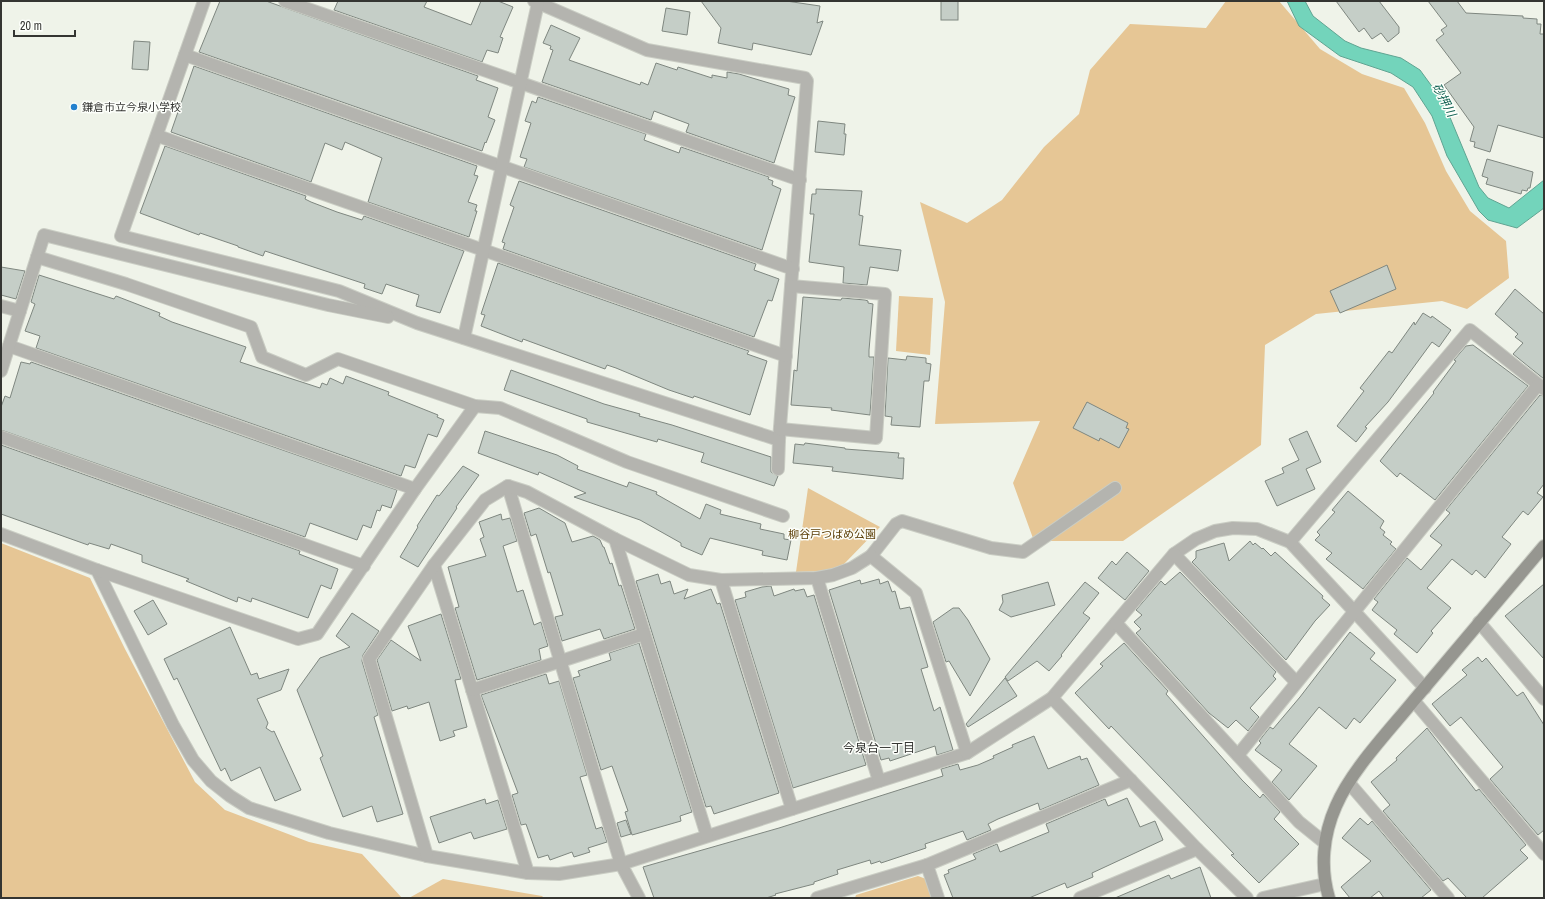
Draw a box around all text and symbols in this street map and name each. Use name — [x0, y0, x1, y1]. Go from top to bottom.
scale bar — [14, 12, 75, 38]
text: 20 m — [20, 18, 42, 34]
water label: 砂押川 — [1428, 80, 1460, 121]
place label: 鎌倉市立今泉小学校 — [82, 100, 181, 114]
marker: 鎌倉市立今泉小学校 — [69, 102, 79, 112]
park label: 柳谷戸つばめ公園 — [788, 527, 876, 541]
district label: 今泉台一丁目 — [843, 740, 915, 756]

